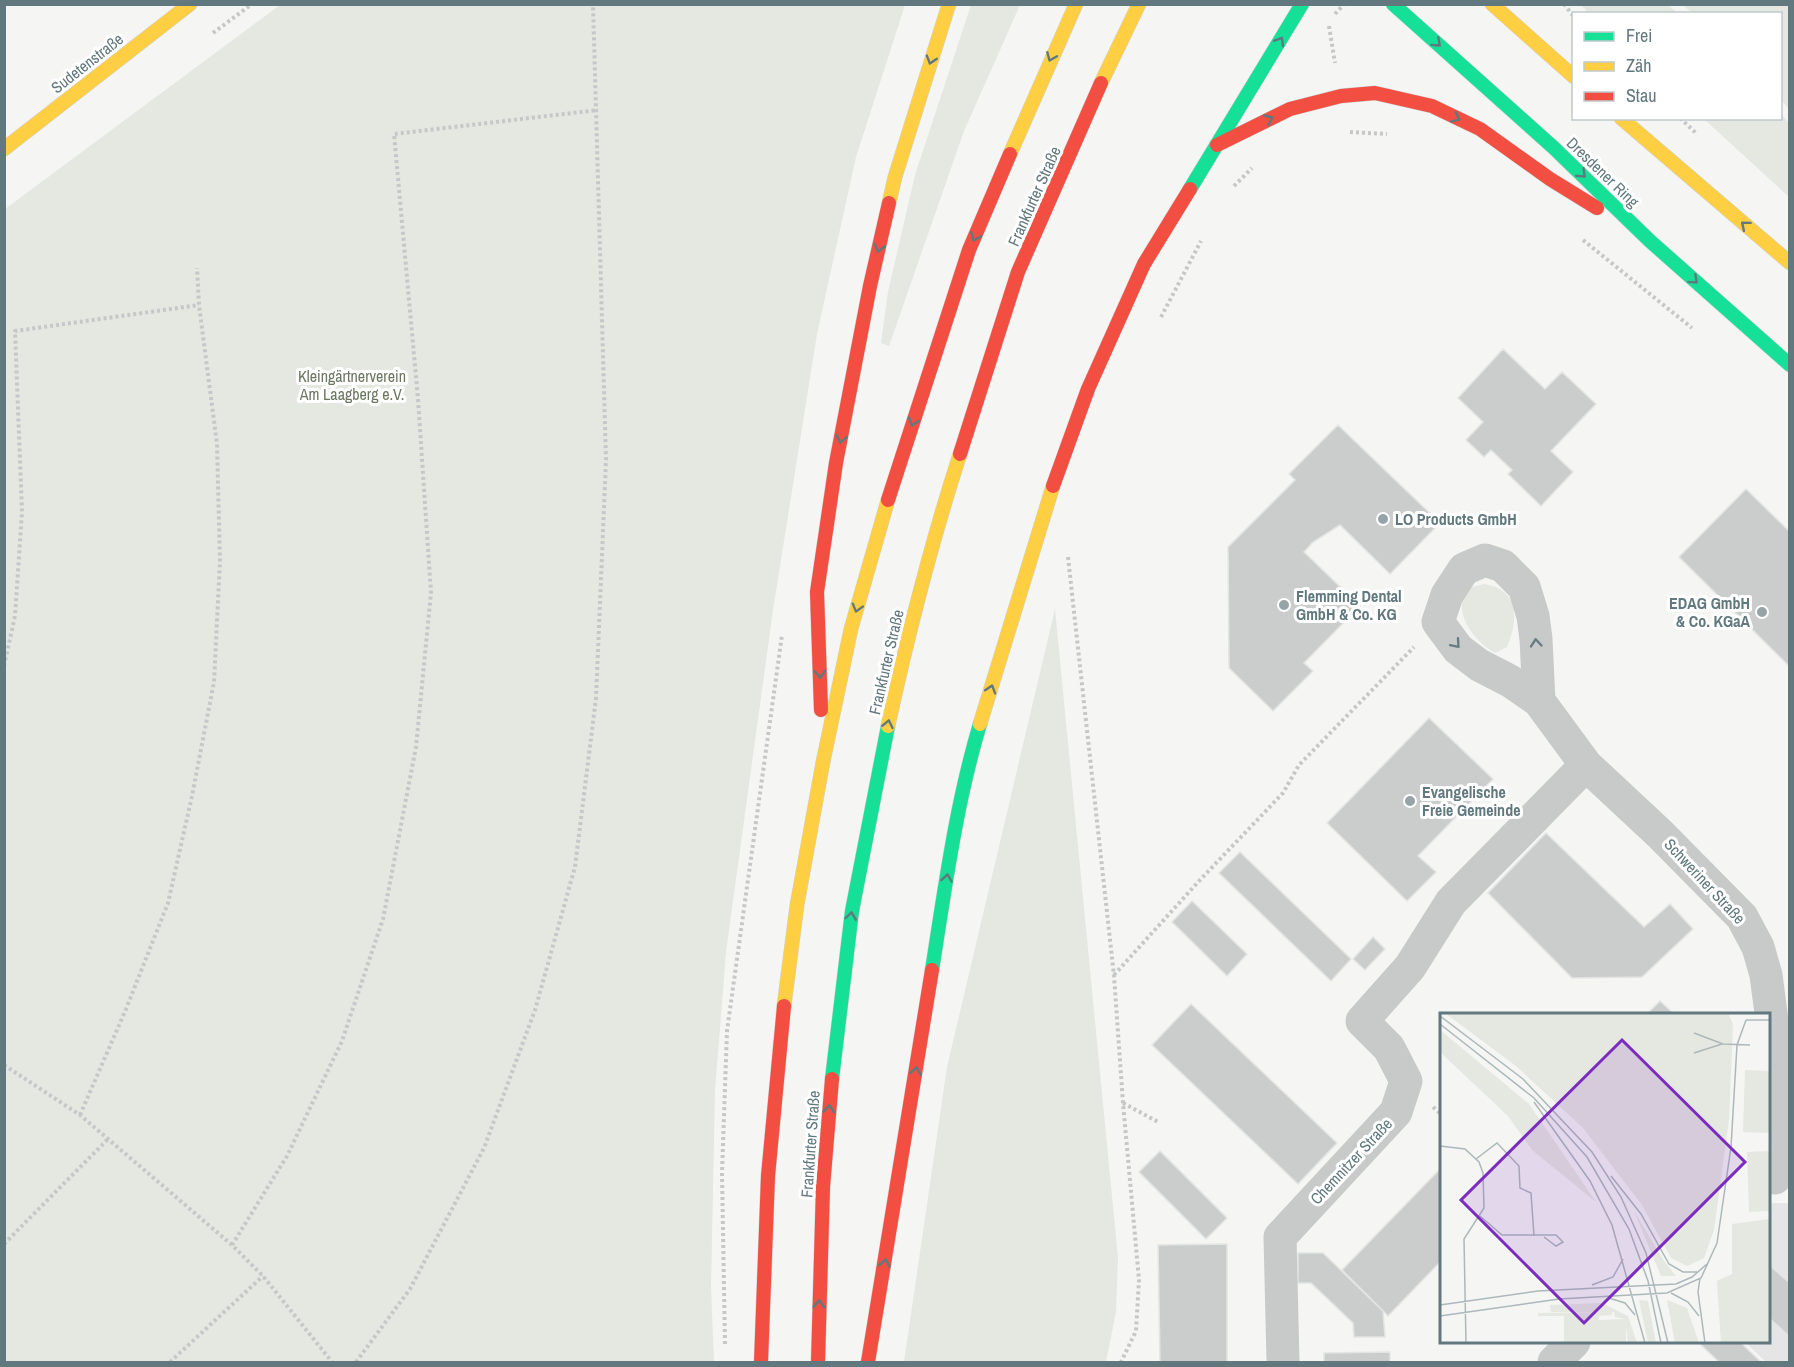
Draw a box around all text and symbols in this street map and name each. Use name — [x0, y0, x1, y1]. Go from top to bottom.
legend — [1572, 12, 1782, 120]
text: Frei — [1626, 23, 1652, 48]
street label: Sudetenstraße — [46, 28, 128, 98]
one-way arrow — [1430, 36, 1441, 47]
one-way arrow — [1272, 37, 1284, 47]
one-way arrow — [1046, 51, 1058, 62]
text: Zäh — [1626, 53, 1651, 78]
one-way arrow — [926, 54, 938, 65]
text: Stau — [1626, 83, 1656, 108]
one-way arrow — [1449, 110, 1460, 122]
one-way arrow — [1262, 115, 1273, 127]
street label: Dresdener Ring — [1562, 132, 1644, 213]
street label: Frankfurter Straße — [1002, 143, 1066, 249]
one-way arrow — [1574, 167, 1585, 178]
one-way arrow — [1741, 221, 1752, 232]
one-way arrow — [970, 230, 982, 241]
one-way arrow — [873, 243, 886, 253]
one-way arrow — [1687, 273, 1698, 284]
park label: Kleingärtnerverein Am Laagberg e.V. — [298, 365, 406, 405]
one-way arrow — [908, 416, 921, 427]
one-way arrow — [835, 434, 848, 444]
place label: LO Products GmbH — [1395, 508, 1517, 530]
marker: LO Products GmbH — [1376, 512, 1390, 526]
place label: Flemming Dental GmbH & Co. KG — [1296, 585, 1402, 625]
place label: EDAG GmbH & Co. KGaA — [1669, 592, 1751, 632]
marker: Flemming Dental GmbH & Co. KG — [1277, 598, 1291, 612]
one-way arrow — [852, 602, 864, 613]
marker: EDAG GmbH & Co. KGaA — [1755, 605, 1769, 619]
street label: Frankfurter Straße — [863, 607, 909, 717]
one-way arrow — [1449, 637, 1460, 648]
one-way arrow — [1530, 638, 1543, 647]
one-way arrow — [814, 670, 826, 679]
one-way arrow — [984, 684, 996, 695]
one-way arrow — [881, 719, 894, 729]
place label: Evangelische Freie Gemeinde — [1422, 781, 1520, 821]
marker: Evangelische Freie Gemeinde — [1403, 794, 1417, 808]
street label: Schweriner Straße — [1660, 833, 1750, 929]
one-way arrow — [940, 874, 952, 883]
one-way arrow — [845, 911, 857, 920]
inset map — [1440, 1013, 1770, 1343]
one-way arrow — [909, 1066, 921, 1075]
street label: Frankfurter Straße — [795, 1090, 825, 1198]
one-way arrow — [822, 1105, 835, 1114]
street label: Chemnitzer Straße — [1305, 1113, 1397, 1209]
one-way arrow — [878, 1259, 891, 1269]
one-way arrow — [813, 1300, 826, 1309]

